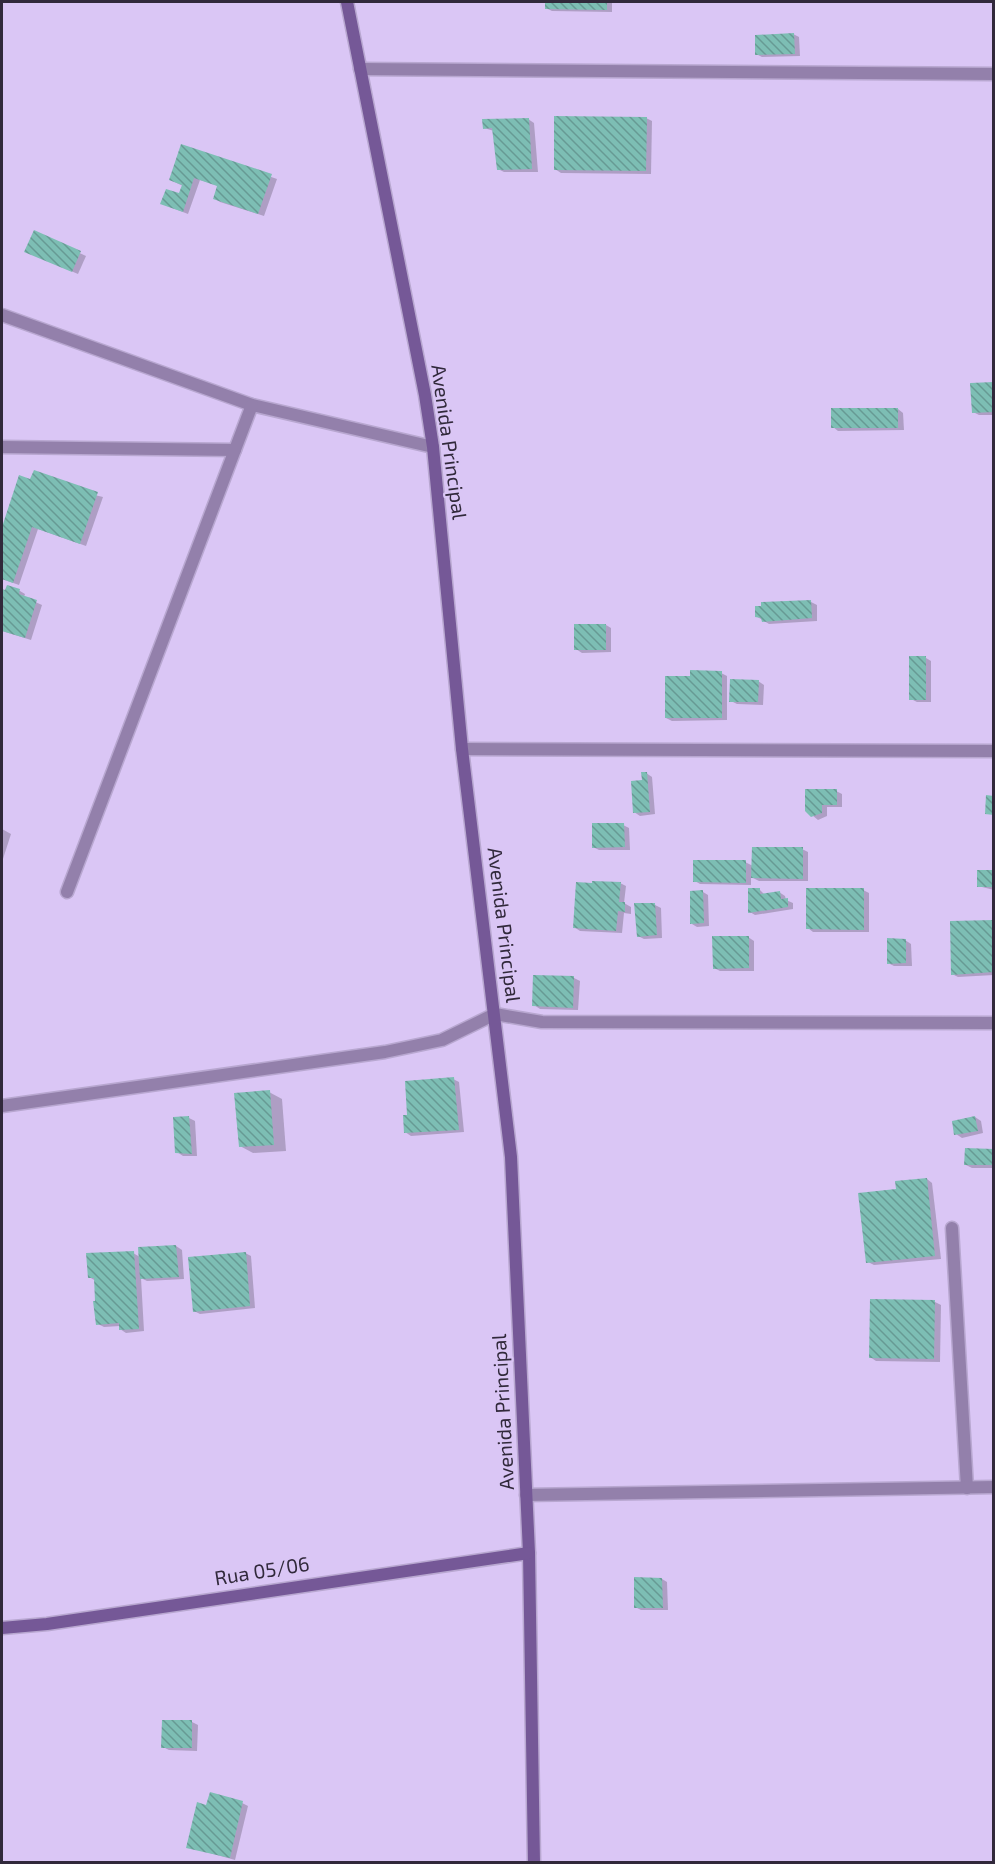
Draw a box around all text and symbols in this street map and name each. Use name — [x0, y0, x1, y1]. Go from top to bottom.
street label: Avenida Principal — [427, 363, 473, 521]
street label: Avenida Principal — [484, 846, 526, 1004]
street label: Avenida Principal — [486, 1333, 518, 1491]
street label: Rua 05/06 — [213, 1551, 311, 1589]

